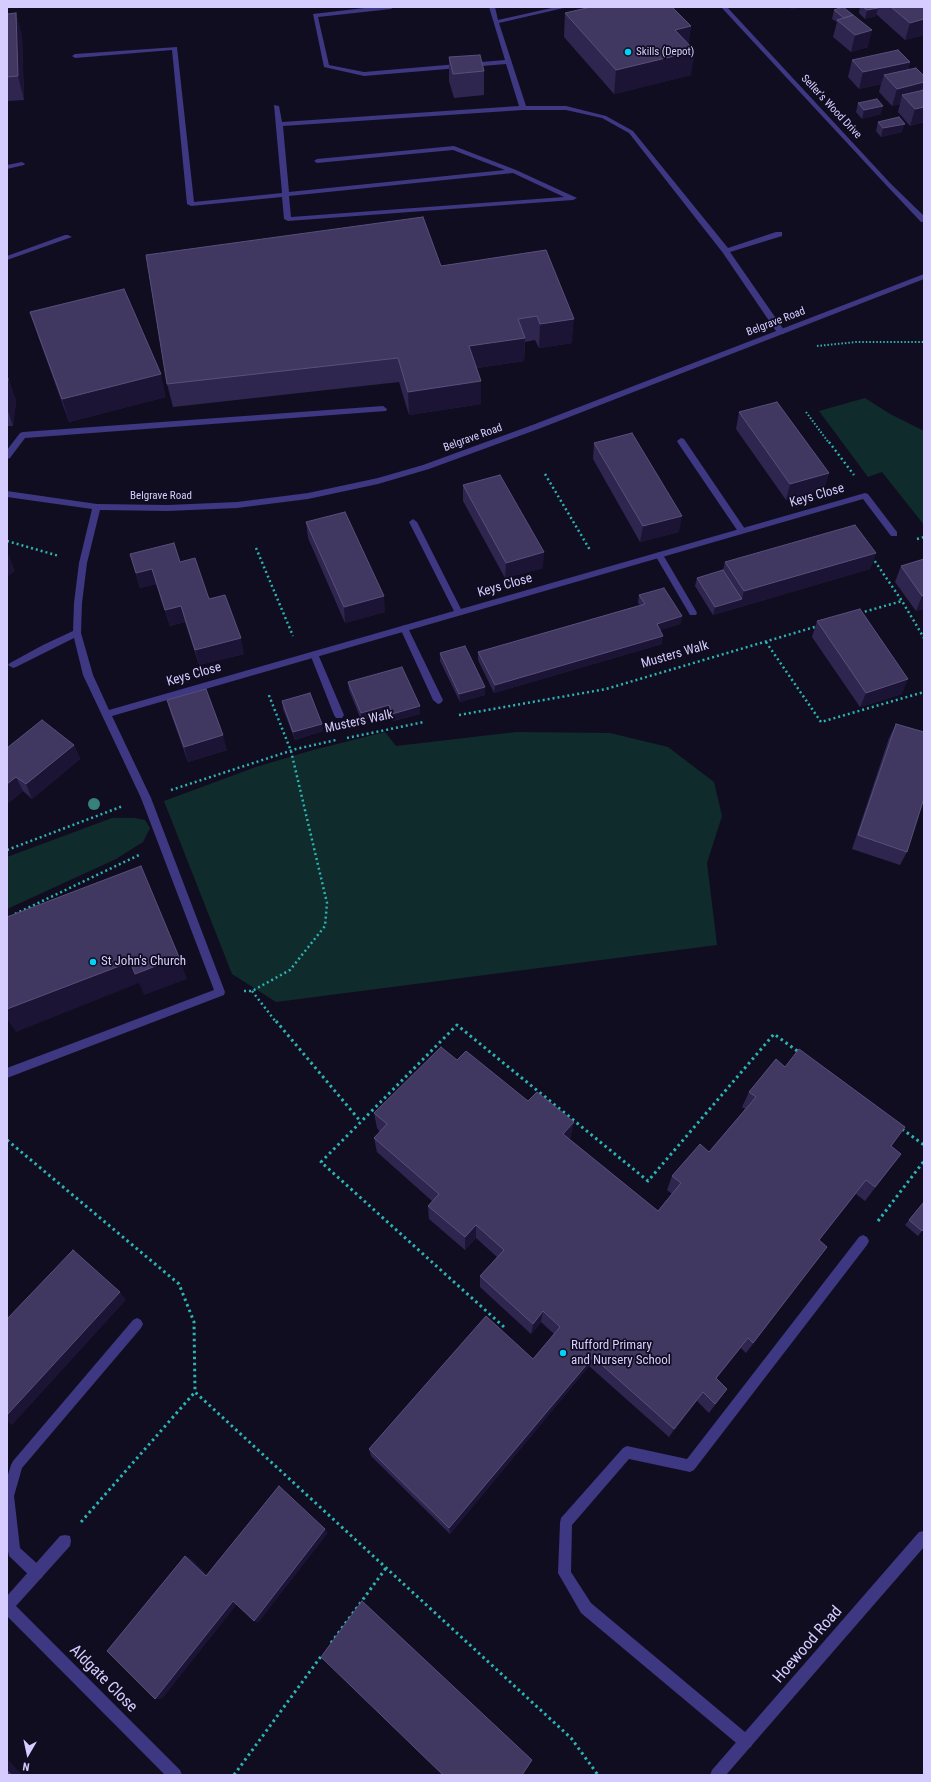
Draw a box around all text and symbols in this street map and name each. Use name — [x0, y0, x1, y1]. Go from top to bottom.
place label: Skills (Depot) — [636, 45, 694, 59]
marker: Skills (Depot) — [623, 47, 633, 57]
street label: Seller's Wood Drive — [798, 72, 864, 142]
street label: Belgrave Road — [745, 305, 807, 339]
street label: Belgrave Road — [442, 421, 504, 455]
street label: Keys Close — [788, 481, 846, 511]
street label: Belgrave Road — [130, 489, 192, 503]
street label: Keys Close — [476, 571, 534, 601]
street label: Musters Walk — [639, 638, 711, 672]
street label: Keys Close — [165, 660, 223, 690]
street label: Musters Walk — [323, 707, 395, 737]
place label: St John's Church — [101, 954, 186, 970]
marker: St John's Church — [88, 957, 98, 967]
place label: Rufford Primary and Nursery School — [571, 1338, 671, 1369]
marker: Rufford Primary and Nursery School — [558, 1348, 568, 1358]
street label: Hoewood Road — [769, 1603, 847, 1687]
street label: Aldgate Close — [65, 1641, 141, 1717]
north arrow — [8, 1734, 48, 1774]
text: N — [22, 1759, 30, 1773]

